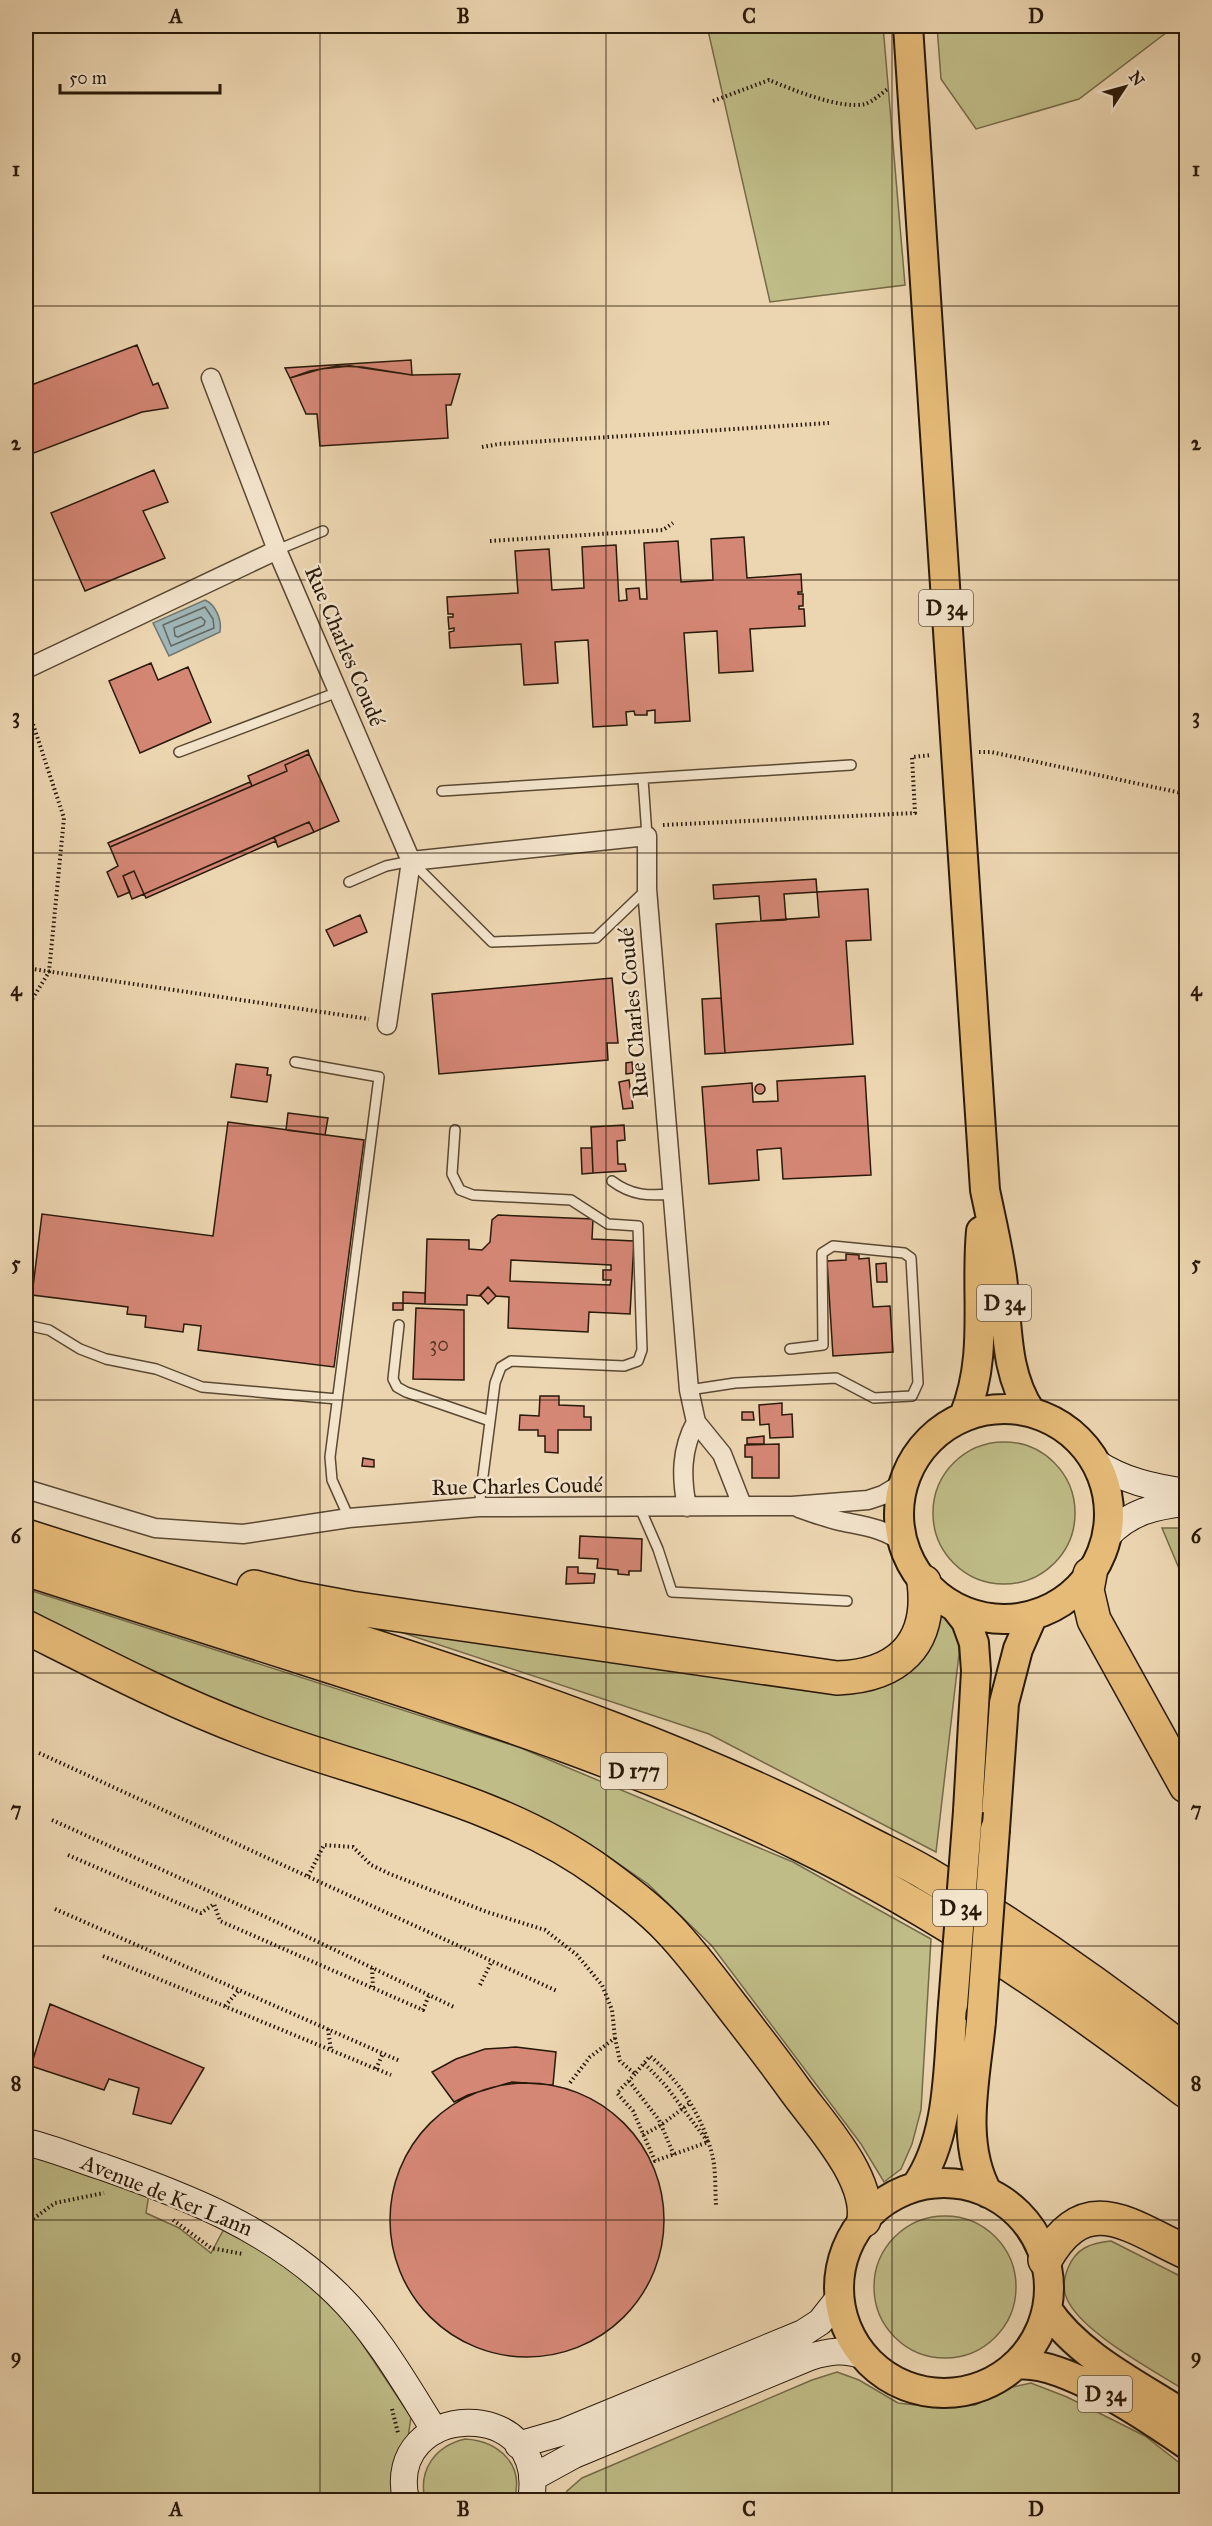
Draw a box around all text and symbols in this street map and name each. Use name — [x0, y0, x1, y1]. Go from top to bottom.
text: A — [167, 4, 183, 28]
text: B — [456, 4, 470, 28]
text: C — [742, 4, 756, 28]
text: D — [1028, 4, 1044, 28]
scale bar — [60, 57, 220, 95]
north arrow — [1095, 57, 1155, 117]
text: 50 m — [69, 67, 107, 89]
text: N — [1125, 67, 1149, 90]
text: 1 — [12, 157, 20, 181]
text: 1 — [1192, 157, 1200, 181]
text: 2 — [11, 431, 22, 455]
text: 2 — [1191, 431, 1202, 455]
street label: Rue Charles Coudé — [299, 562, 391, 731]
road number: D 34 — [919, 590, 973, 626]
text: 3 — [12, 704, 20, 729]
text: 3 — [1192, 704, 1200, 729]
street label: Rue Charles Coudé — [612, 926, 654, 1100]
text: 4 — [10, 977, 22, 1002]
text: 4 — [1190, 977, 1202, 1002]
text: 5 — [11, 1251, 21, 1275]
text: 5 — [1191, 1251, 1201, 1275]
road number: D 34 — [977, 1285, 1031, 1321]
house number: 30 — [429, 1332, 449, 1356]
street label: Rue Charles Coudé — [431, 1471, 604, 1501]
text: 6 — [11, 1524, 23, 1548]
text: 6 — [1191, 1524, 1203, 1548]
road number: D 177 — [601, 1753, 667, 1789]
text: 7 — [11, 1797, 22, 1821]
text: 7 — [1191, 1797, 1202, 1821]
road number: D 34 — [933, 1890, 987, 1926]
text: 8 — [11, 2071, 21, 2095]
text: 8 — [1191, 2071, 1201, 2095]
street label: Avenue de Ker Lann — [76, 2148, 257, 2242]
text: 9 — [11, 2344, 21, 2369]
text: 9 — [1191, 2344, 1201, 2369]
road number: D 34 — [1078, 2376, 1132, 2412]
text: A — [167, 2497, 183, 2521]
text: B — [456, 2497, 470, 2521]
text: C — [742, 2497, 756, 2521]
text: D — [1028, 2497, 1044, 2521]

